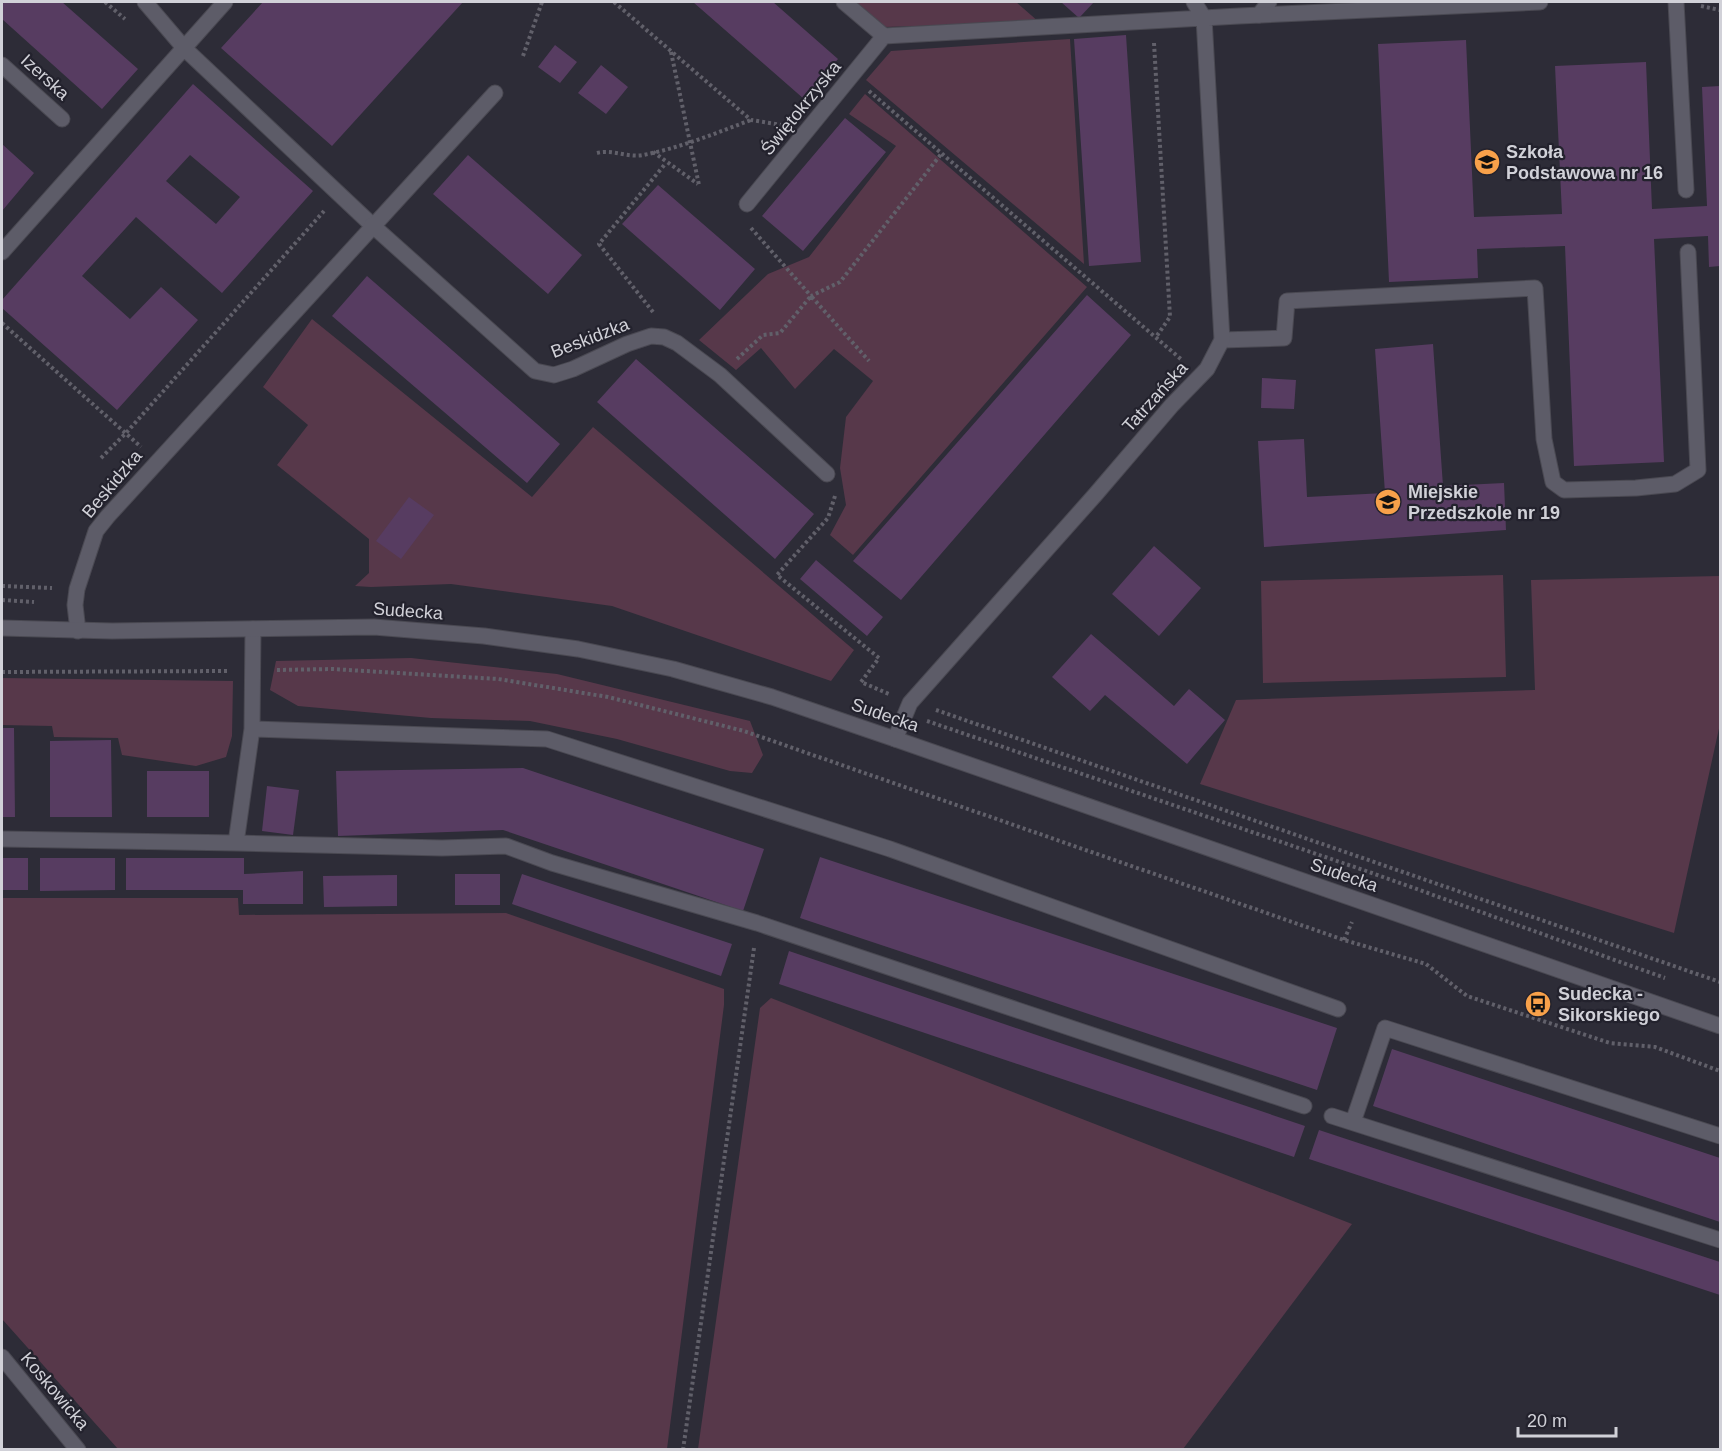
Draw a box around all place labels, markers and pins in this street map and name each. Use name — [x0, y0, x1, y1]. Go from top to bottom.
place label: Szkoła Podstawowa nr 16 — [1506, 142, 1663, 183]
school or university icon: Szkoła Podstawowa nr 16 — [1472, 147, 1502, 177]
place label: Miejskie Przedszkole nr 19 — [1408, 482, 1560, 523]
school or university icon: Miejskie Przedszkole nr 19 — [1373, 487, 1403, 517]
place label: Sudecka - Sikorskiego — [1558, 984, 1660, 1025]
bus stop icon: Sudecka - Sikorskiego — [1523, 989, 1553, 1019]

